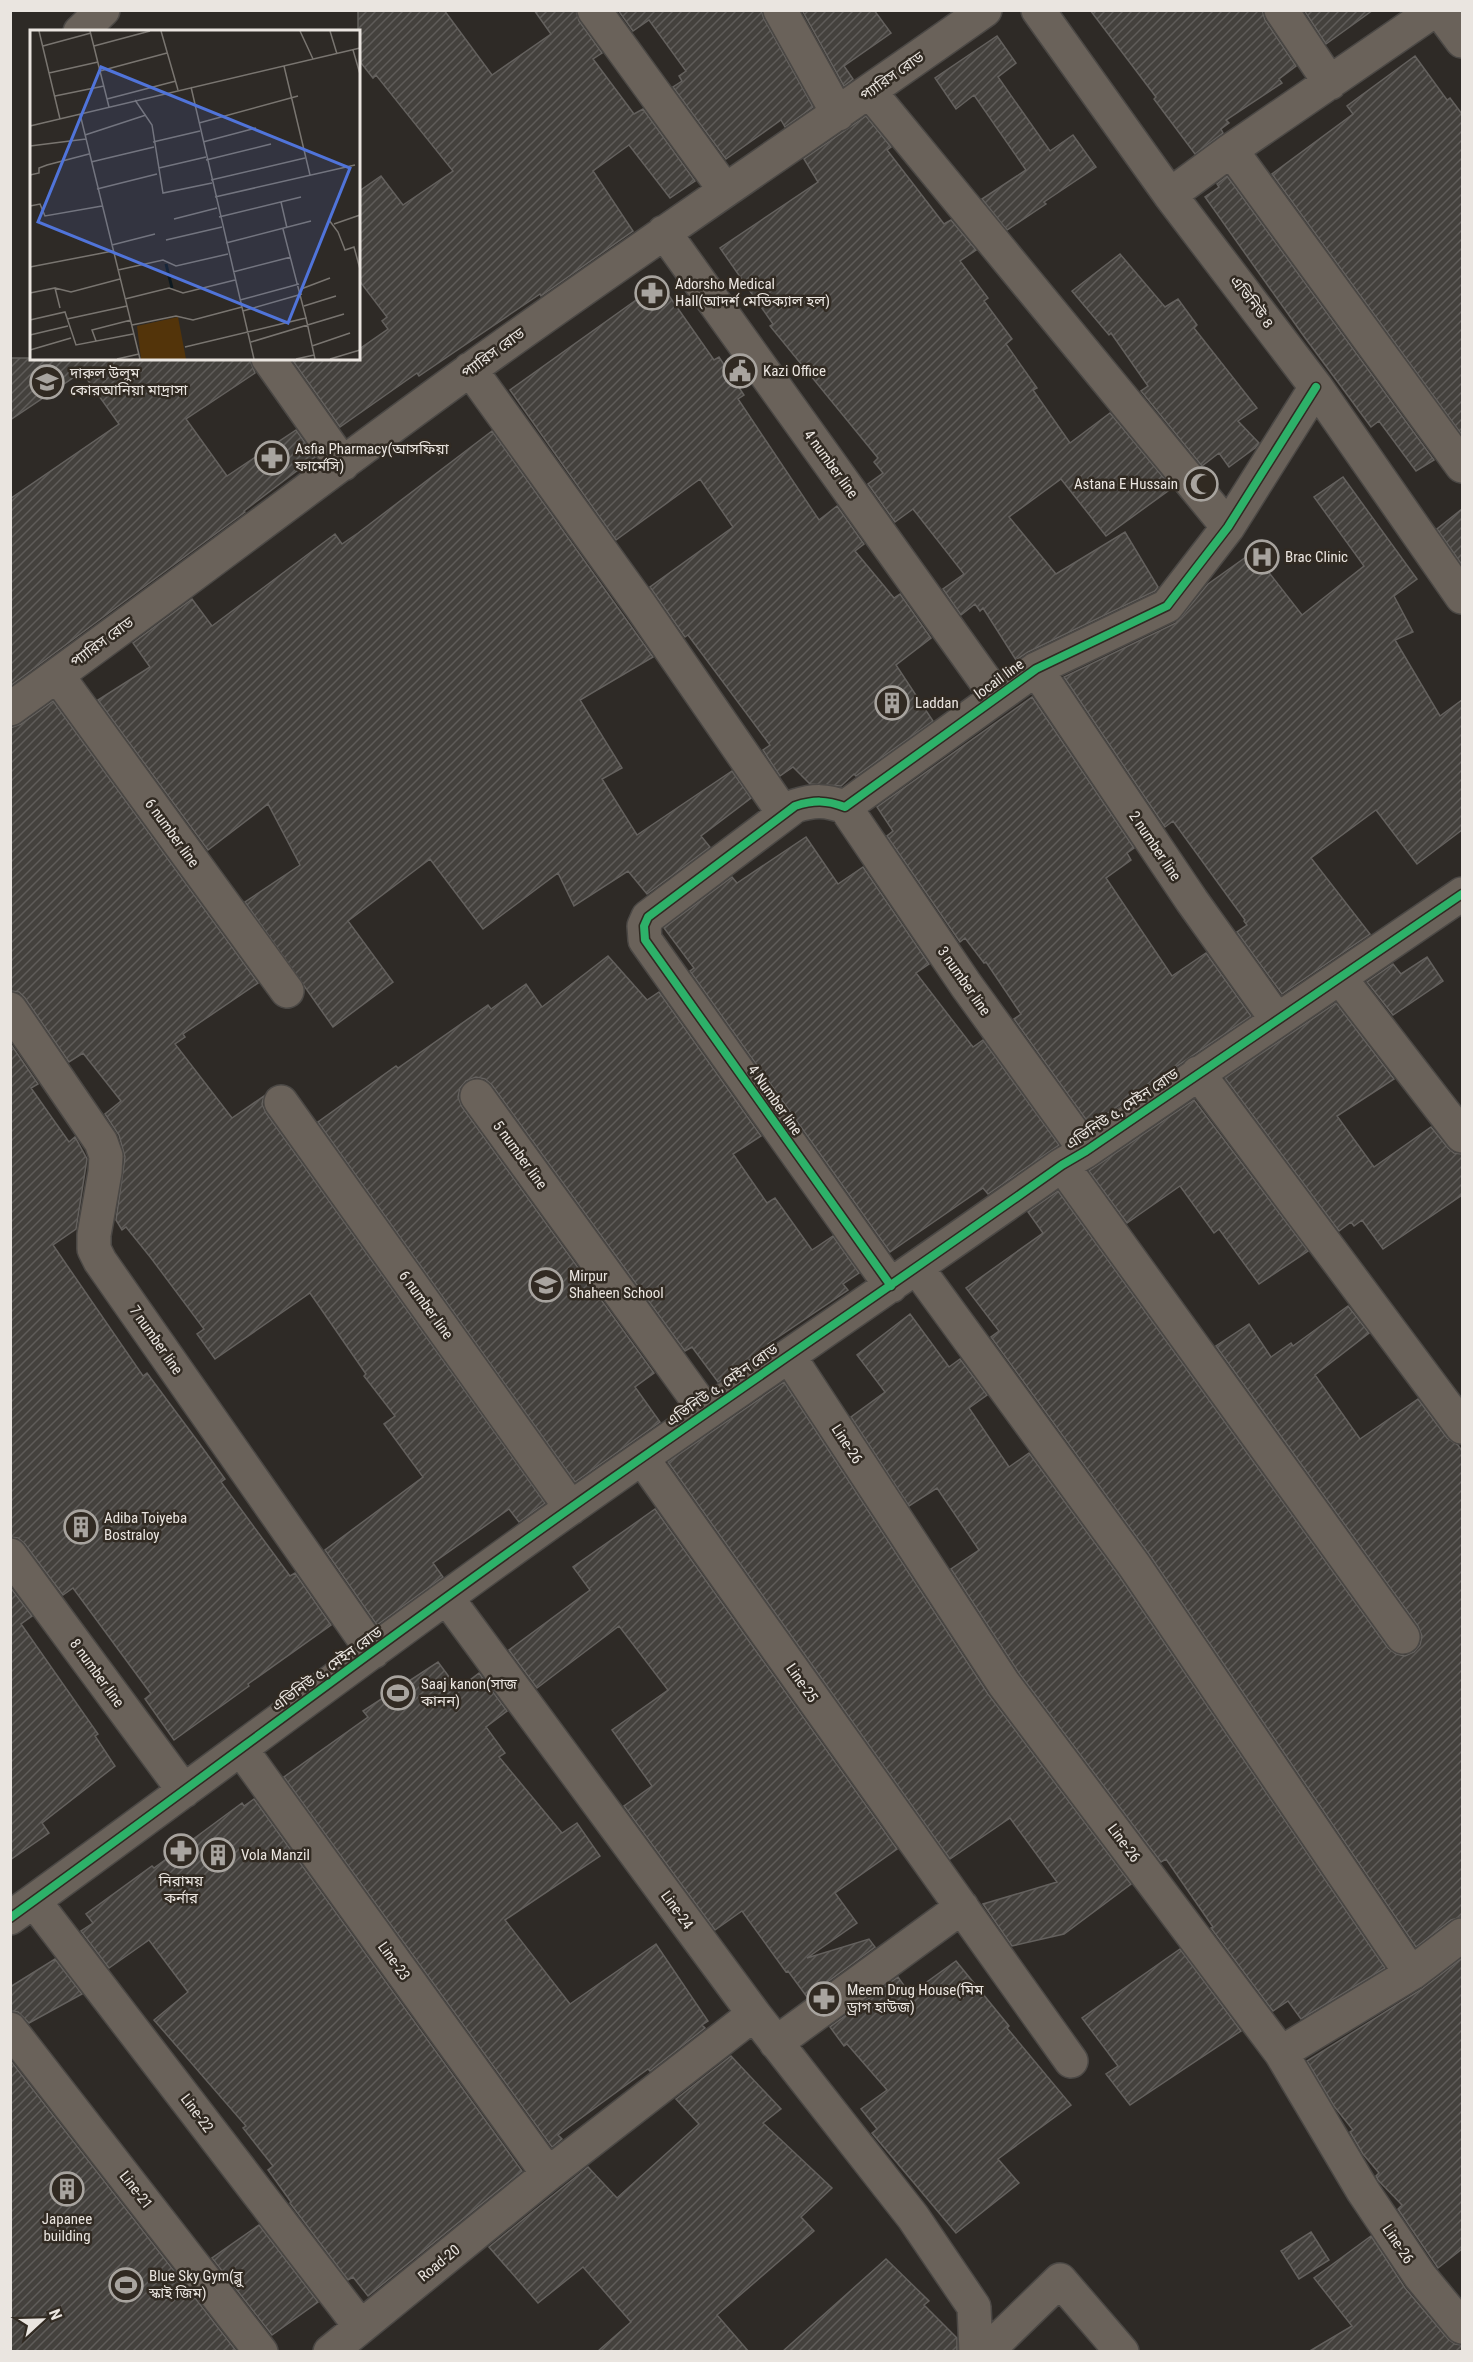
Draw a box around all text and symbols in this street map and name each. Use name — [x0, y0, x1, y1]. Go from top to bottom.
inset map — [30, 30, 360, 360]
street label: প্যারিস রোড — [857, 47, 928, 104]
street label: এভিনিউ ৪ — [1226, 272, 1278, 332]
pharmacy icon: Adorsho Medical Hall(আদর্শ মেডিক্যাল হল) — [634, 275, 670, 311]
place label: Adorsho Medical Hall(আদর্শ মেডিক্যাল হল) — [675, 275, 830, 310]
street label: প্যারিস রোড — [458, 324, 528, 382]
public building icon: Kazi Office — [722, 353, 758, 389]
place label: Kazi Office — [763, 362, 826, 380]
school or university icon: দারুল উলুম কোরআনিয়া মাদ্রাসা — [29, 364, 65, 400]
place label: দারুল উলুম কোরআনিয়া মাদ্রাসা — [69, 364, 189, 399]
street label: 4 number line — [800, 426, 862, 502]
pharmacy icon: Asfia Pharmacy(আসফিয়া ফার্মেসি) — [254, 440, 290, 476]
place label: Asfia Pharmacy(আসফিয়া ফার্মেসি) — [294, 440, 450, 475]
mosque icon: Astana E Hussain — [1183, 466, 1219, 502]
place label: Astana E Hussain — [1074, 475, 1178, 493]
hospital icon: Brac Clinic — [1244, 539, 1280, 575]
place label: Brac Clinic — [1285, 548, 1348, 566]
street label: প্যারিস রোড — [67, 613, 137, 671]
street label: locail line — [971, 655, 1027, 703]
building icon: Laddan — [874, 685, 910, 721]
place label: Laddan — [915, 694, 959, 712]
street label: 6 number line — [141, 795, 203, 871]
street label: 2 number line — [1125, 808, 1185, 884]
street label: 3 number line — [934, 943, 994, 1019]
street label: 4 Number line — [744, 1061, 806, 1139]
street label: এভিনিউ ৫, মেইন রোড — [1062, 1064, 1182, 1153]
street label: 5 number line — [489, 1117, 551, 1193]
street label: 6 number line — [395, 1267, 457, 1343]
school or university icon: Mirpur Shaheen School — [528, 1267, 564, 1303]
place label: Mirpur Shaheen School — [569, 1267, 664, 1302]
street label: 7 number line — [126, 1302, 186, 1378]
street label: এভিনিউ ৫, মেইন রোড — [663, 1340, 781, 1430]
street label: Line-26 — [828, 1421, 866, 1467]
building icon: Adiba Toiyeba Bostraloy — [63, 1509, 99, 1545]
place label: Adiba Toiyeba Bostraloy — [104, 1509, 187, 1544]
street label: এভিনিউ ৫, মেইন রোড — [268, 1623, 386, 1715]
street label: 8 number line — [66, 1635, 128, 1711]
street label: Line-25 — [782, 1660, 822, 1706]
sports icon: Saaj kanon(সাজ কানন) — [380, 1675, 416, 1711]
place label: Saaj kanon(সাজ কানন) — [420, 1675, 518, 1710]
street label: Line-26 — [1104, 1820, 1144, 1866]
pharmacy icon: নিরাময় কর্নার — [163, 1833, 199, 1869]
building icon: Vola Manzil — [200, 1837, 236, 1873]
place label: Vola Manzil — [241, 1846, 310, 1864]
place label: নিরাময় কর্নার — [158, 1872, 204, 1907]
street label: Line-24 — [657, 1887, 697, 1933]
street label: Line-23 — [374, 1938, 414, 1984]
pharmacy icon: Meem Drug House(মিম ড্রাগ হাউজ) — [806, 1981, 842, 2017]
place label: Meem Drug House(মিম ড্রাগ হাউজ) — [846, 1981, 984, 2016]
street label: Line-22 — [177, 2090, 217, 2136]
street label: Line-21 — [116, 2167, 156, 2213]
building icon: Japanee building — [49, 2171, 85, 2207]
place label: Japanee building — [42, 2210, 92, 2245]
street label: Line-26 — [1378, 2221, 1418, 2267]
street label: Road-20 — [414, 2241, 464, 2285]
sports icon: Blue Sky Gym(ব্লু স্কাই জিম) — [108, 2267, 144, 2303]
place label: Blue Sky Gym(ব্লু স্কাই জিম) — [148, 2267, 244, 2302]
north arrow — [12, 2290, 72, 2350]
text: N — [45, 2306, 66, 2323]

